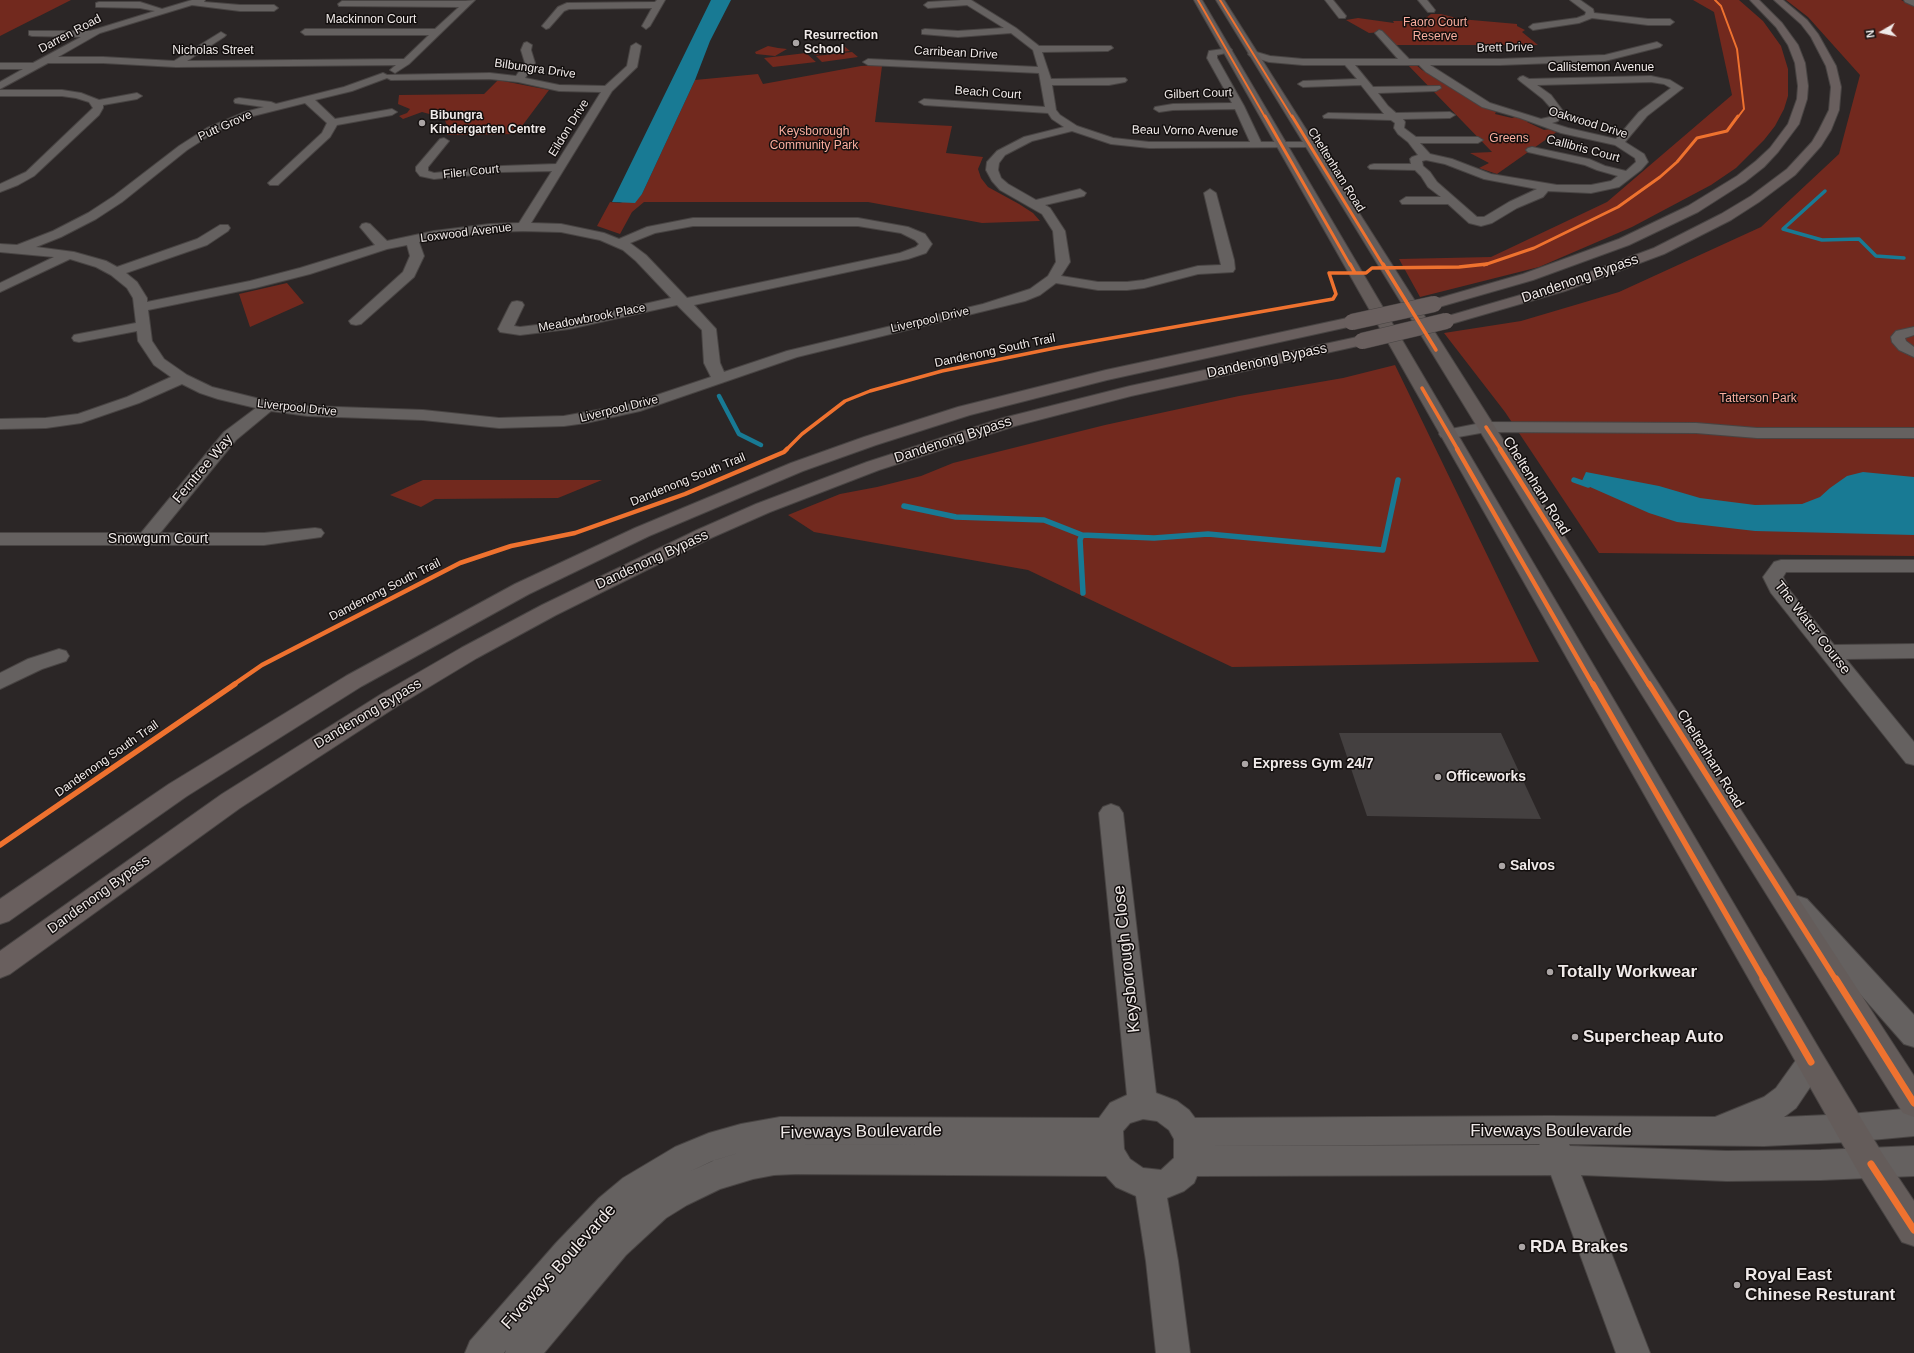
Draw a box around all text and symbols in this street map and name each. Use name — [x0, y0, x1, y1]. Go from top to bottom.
street label: Darren Road — [36, 12, 104, 56]
north arrow — [1862, 12, 1902, 52]
street label: Mackinnon Court — [326, 13, 416, 27]
park label: Faoro Court Reserve — [1403, 16, 1467, 44]
place label: Resurrection School — [804, 29, 878, 57]
text: N — [1864, 29, 1877, 39]
marker: Resurrection School — [791, 38, 801, 48]
street label: Brett Drive — [1477, 40, 1533, 56]
street label: Nicholas Street — [172, 44, 254, 58]
street label: Carribean Drive — [914, 44, 998, 62]
street label: Bilbungra Drive — [493, 56, 577, 82]
street label: Callistemon Avenue — [1548, 61, 1654, 75]
street label: Beach Court — [954, 83, 1022, 103]
street label: Gilbert Court — [1164, 86, 1232, 102]
street label: Eildon Drive — [546, 97, 592, 159]
street label: Oakwood Drive — [1547, 104, 1629, 142]
street label: Putt Grove — [196, 108, 254, 144]
place label: Bibungra Kindergarten Centre — [430, 109, 546, 137]
marker: Bibungra Kindergarten Centre — [417, 118, 427, 128]
street label: Beau Vorno Avenue — [1132, 123, 1238, 139]
park label: Keysborough Community Park — [770, 125, 858, 153]
street label: Cheltenham Road — [1304, 125, 1368, 215]
park label: Greens — [1489, 132, 1529, 146]
street label: Callibris Court — [1545, 132, 1621, 166]
street label: Filer Court — [442, 162, 500, 182]
street label: Loxwood Avenue — [420, 220, 512, 246]
street label: Dandenong Bypass — [1519, 251, 1641, 307]
street label: Meadowbrook Place — [537, 301, 647, 335]
street label: Liverpool Drive — [889, 304, 971, 336]
street label: Dandenong South Trail — [933, 331, 1057, 371]
street label: Dandenong Bypass — [1205, 340, 1329, 382]
street label: Liverpool Drive — [578, 392, 660, 426]
park label: Tatterson Park — [1719, 392, 1797, 406]
street label: Liverpool Drive — [256, 397, 338, 419]
street label: Dandenong Bypass — [892, 413, 1014, 467]
street label: Ferntree Way — [169, 431, 237, 507]
street label: Cheltenham Road — [1499, 434, 1573, 538]
street label: Dandenong South Trail — [628, 450, 748, 510]
street label: Dandenong Bypass — [593, 527, 711, 593]
street label: Snowgum Court — [108, 531, 208, 547]
street label: Dandenong South Trail — [327, 556, 443, 624]
street label: The Water Course — [1770, 578, 1854, 678]
street label: Dandenong Bypass — [311, 675, 425, 753]
street label: Cheltenham Road — [1673, 707, 1747, 811]
street label: Dandenong South Trail — [53, 718, 161, 800]
place label: Express Gym 24/7 — [1253, 756, 1374, 772]
marker: Express Gym 24/7 — [1240, 759, 1250, 769]
place label: Officeworks — [1446, 769, 1526, 785]
marker: Officeworks — [1433, 772, 1443, 782]
street label: Dandenong Bypass — [45, 852, 153, 938]
place label: Salvos — [1510, 858, 1555, 874]
marker: Salvos — [1497, 861, 1507, 871]
street label: Keysborough Close — [1109, 884, 1145, 1034]
place label: Totally Workwear — [1558, 962, 1697, 982]
marker: Totally Workwear — [1545, 967, 1555, 977]
place label: Supercheap Auto — [1583, 1027, 1724, 1047]
marker: Supercheap Auto — [1570, 1032, 1580, 1042]
street label: Fiveways Boulevarde — [780, 1120, 942, 1144]
street label: Fiveways Boulevarde — [1470, 1121, 1632, 1141]
street label: Fiveways Boulevarde — [497, 1200, 621, 1334]
place label: RDA Brakes — [1530, 1237, 1628, 1257]
marker: RDA Brakes — [1517, 1242, 1527, 1252]
place label: Royal East Chinese Resturant — [1745, 1265, 1895, 1305]
marker: Royal East Chinese Resturant — [1732, 1280, 1742, 1290]

